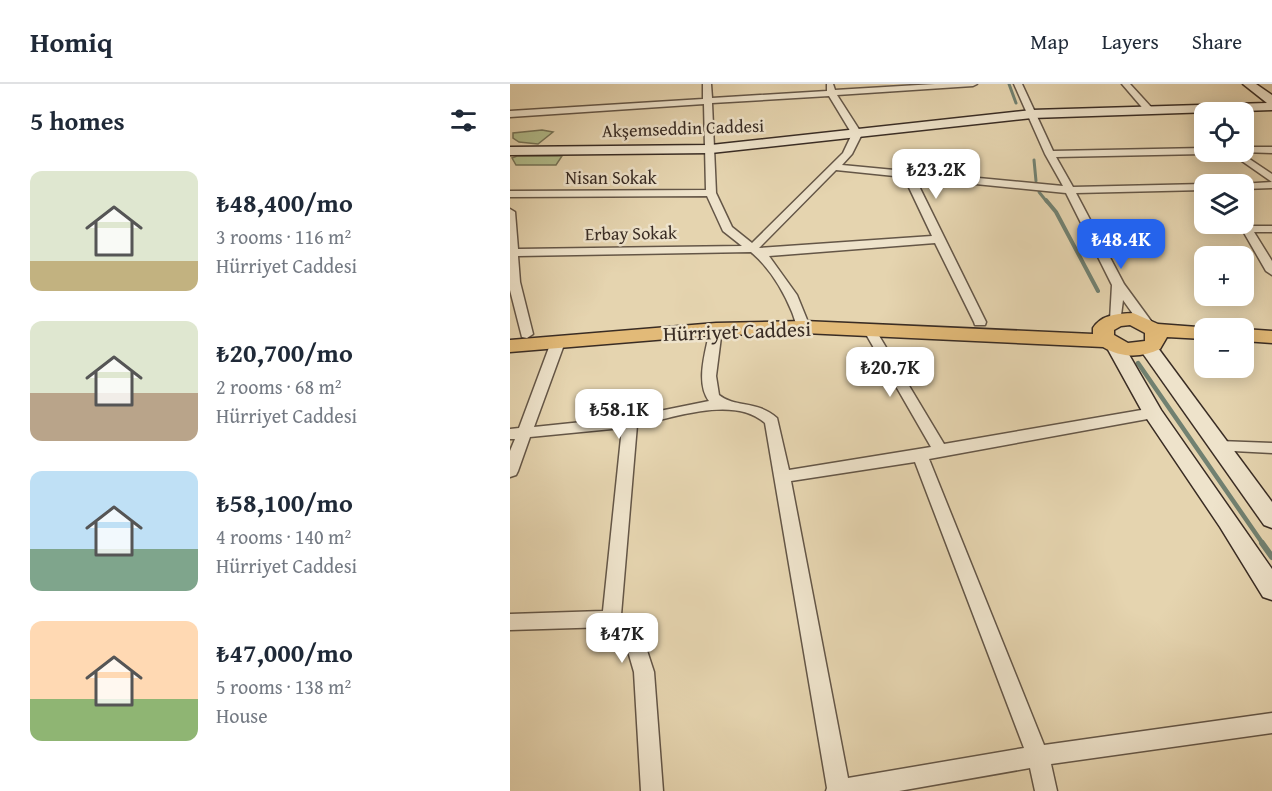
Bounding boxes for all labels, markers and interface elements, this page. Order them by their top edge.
text: Homiq [30,21,113,62]
text: Map [1030,26,1069,57]
text: Layers [1102,26,1159,57]
text: Share [1192,26,1242,57]
text: 5 homes [30,101,125,140]
map controls [1194,102,1254,378]
button: locate [1194,102,1254,162]
icon: filters [447,104,480,137]
street label: Akşemseddin Caddesi [601,112,765,144]
pin: ₺23.2K [887,149,985,200]
text: ₺23.2K [906,154,966,183]
street label: Nisan Sokak [565,164,658,191]
button: layers [1194,174,1254,234]
text: ₺48,400/mo [216,183,353,222]
icon: home [78,195,150,267]
street label: Erbay Sokak [585,219,678,247]
pin: ₺48.4K [1072,219,1170,270]
text: 3 rooms · 116 m² [216,222,351,251]
text: ₺48.4K [1091,224,1151,253]
button: + [1194,246,1254,306]
text: Hürriyet Caddesi [216,251,357,280]
street label: Hürriyet Caddesi [662,313,812,349]
button: − [1194,318,1254,378]
text: ₺20,700/mo [216,333,353,372]
icon: home [78,345,150,417]
pin: ₺20.7K [841,347,939,398]
text: ₺20.7K [860,352,920,381]
text: 2 rooms · 68 m² [216,372,342,401]
pin: ₺58.1K [570,389,668,440]
text: ₺58.1K [589,394,649,423]
text: Hürriyet Caddesi [216,401,357,430]
text: ₺58,100/mo [216,483,353,522]
icon: home [78,495,150,567]
text: 4 rooms · 140 m² [216,522,351,551]
text: Hürriyet Caddesi [216,551,357,580]
pin: ₺47K [586,613,658,664]
text: ₺47K [600,618,644,647]
text: ₺47,000/mo [216,633,353,672]
icon: home [78,645,150,717]
text: 5 rooms · 138 m² [216,672,351,701]
text: House [216,701,268,730]

